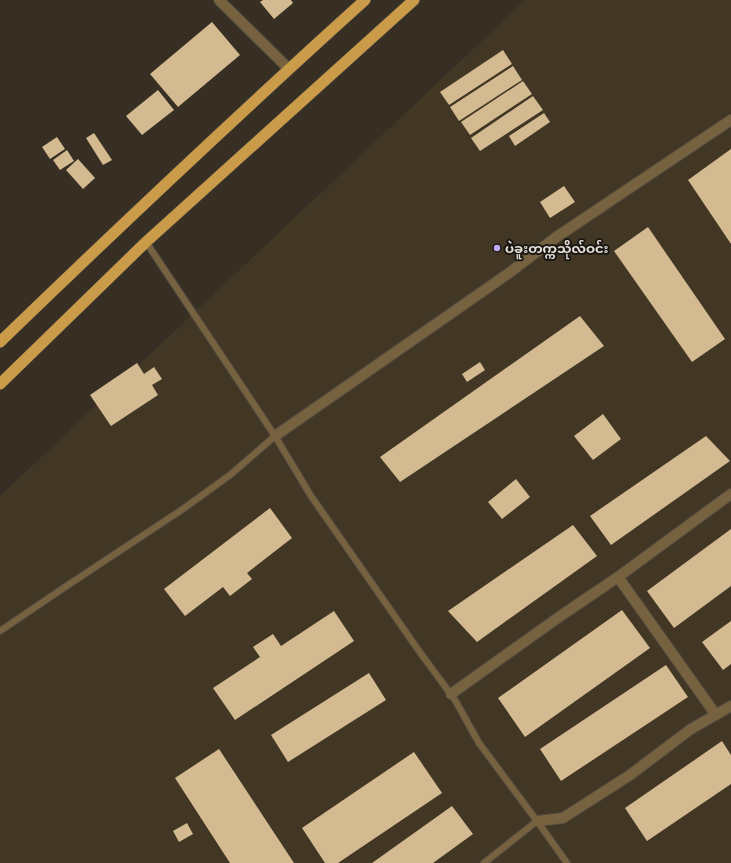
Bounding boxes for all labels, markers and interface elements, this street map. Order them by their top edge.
place label: ပဲခူးတက္ကသိုလ်ဝင်း [505,239,609,260]
marker: ပဲခူးတက္ကသိုလ်ဝင်း [492,243,502,253]

